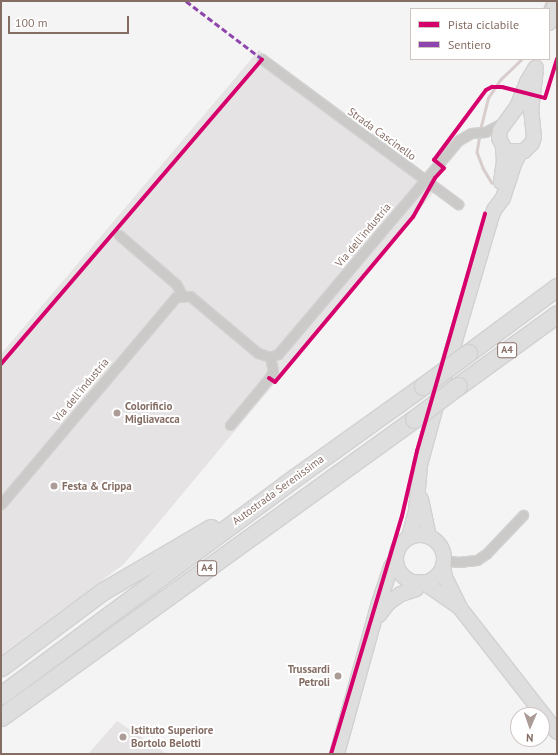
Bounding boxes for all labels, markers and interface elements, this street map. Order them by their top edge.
scale bar [10,8,131,34]
legend [410,8,550,60]
text: 100 m [15,15,48,30]
text: Pista ciclabile [448,17,519,32]
text: Sentiero [448,37,491,52]
street label: Strada Cascinello [345,105,419,163]
street label: Via dell'industria [332,200,394,270]
road number: A4 [497,342,517,358]
street label: Via dell'industria [50,355,112,425]
place label: Colorificio Migliavacca [125,400,180,426]
marker: Colorificio Migliavacca [112,408,122,418]
street label: Autostrada Serenissima [230,452,326,528]
place label: Festa & Crippa [62,479,132,493]
marker: Festa & Crippa [49,481,59,491]
road number: A4 [197,560,217,576]
place label: Trussardi Petroli [288,663,330,689]
marker: Trussardi Petroli [333,671,343,681]
north arrow [510,707,550,747]
place label: Istituto Superiore Bortolo Belotti [131,724,213,750]
text: N [526,731,533,745]
marker: Istituto Superiore Bortolo Belotti [118,732,128,742]

